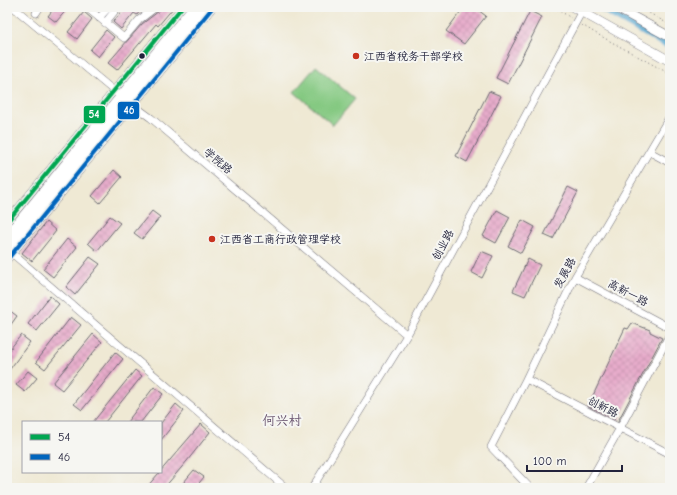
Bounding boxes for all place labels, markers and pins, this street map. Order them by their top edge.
place label: 江西省税务干部学校 [364,50,463,63]
unlabelled marker [137,51,147,61]
marker: 江西省税务干部学校 [351,51,361,61]
place label: 江西省工商行政管理学校 [220,233,341,246]
marker: 江西省工商行政管理学校 [207,234,217,244]

